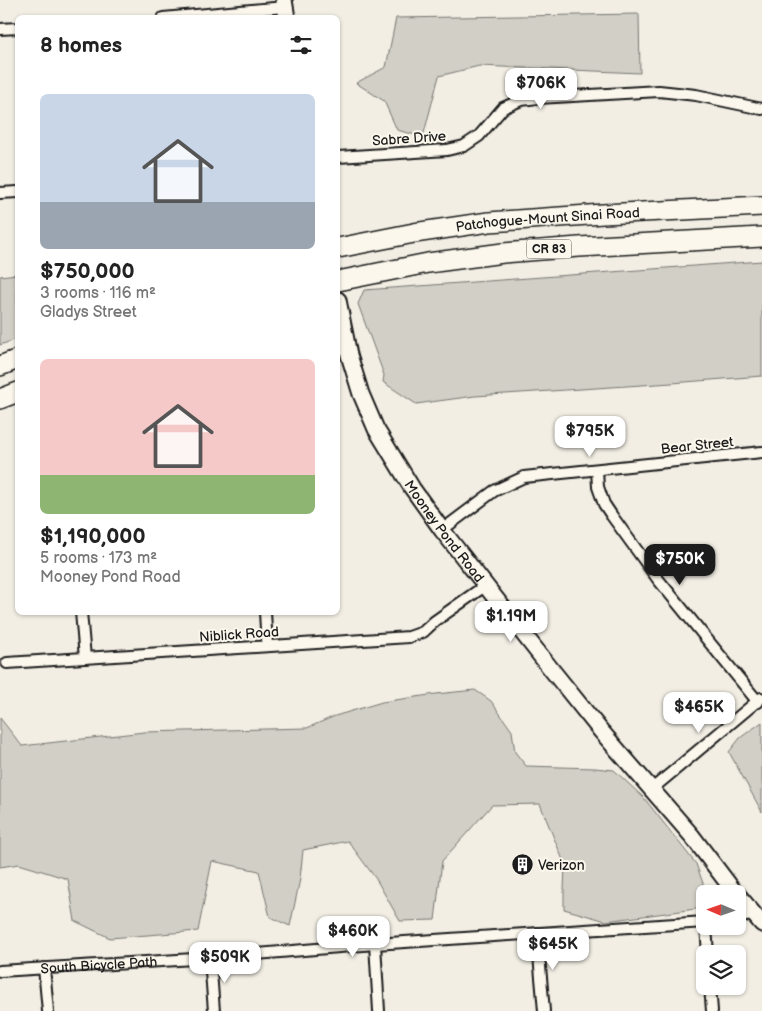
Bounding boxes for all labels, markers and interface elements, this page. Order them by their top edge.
icon: filters [287,31,315,59]
text: 8 homes [40,33,122,58]
pin: $706K [506,68,576,110]
text: $706K [516,74,566,93]
icon: home [133,126,223,216]
street label: Sabre Drive [372,127,447,150]
street label: Patchogue-Mount Sinai Road [455,204,640,236]
road number: CR 83 [526,240,572,258]
text: $750,000 [40,259,135,284]
text: 3 rooms · 116 m² [40,284,156,303]
text: Gladys Street [40,303,137,322]
icon: home [133,391,223,481]
pin: $795K [555,416,625,458]
text: $795K [566,422,614,441]
street label: Bear Street [660,433,735,458]
street label: Mooney Pond Road [400,477,488,586]
text: $1,190,000 [40,524,145,549]
pin: $750K [645,544,715,586]
text: 5 rooms · 173 m² [40,549,157,568]
text: $750K [655,550,705,569]
text: Mooney Pond Road [40,568,181,587]
pin: $1.19M [470,600,552,643]
text: $1.19M [486,607,536,626]
street label: Niblick Road [199,623,280,646]
pin: $465K [664,692,734,734]
text: $465K [674,698,724,717]
building icon: Verizon [510,853,534,877]
place label: Verizon [538,857,585,874]
north arrow [696,885,746,935]
map controls [696,885,746,995]
pin: $460K [318,916,388,958]
text: $460K [328,922,378,941]
pin: $645K [518,928,588,971]
text: $645K [528,935,578,954]
pin: $509K [190,942,260,984]
button: layers [696,945,746,995]
text: $509K [200,948,250,967]
street label: South Bicycle Path [40,953,158,977]

